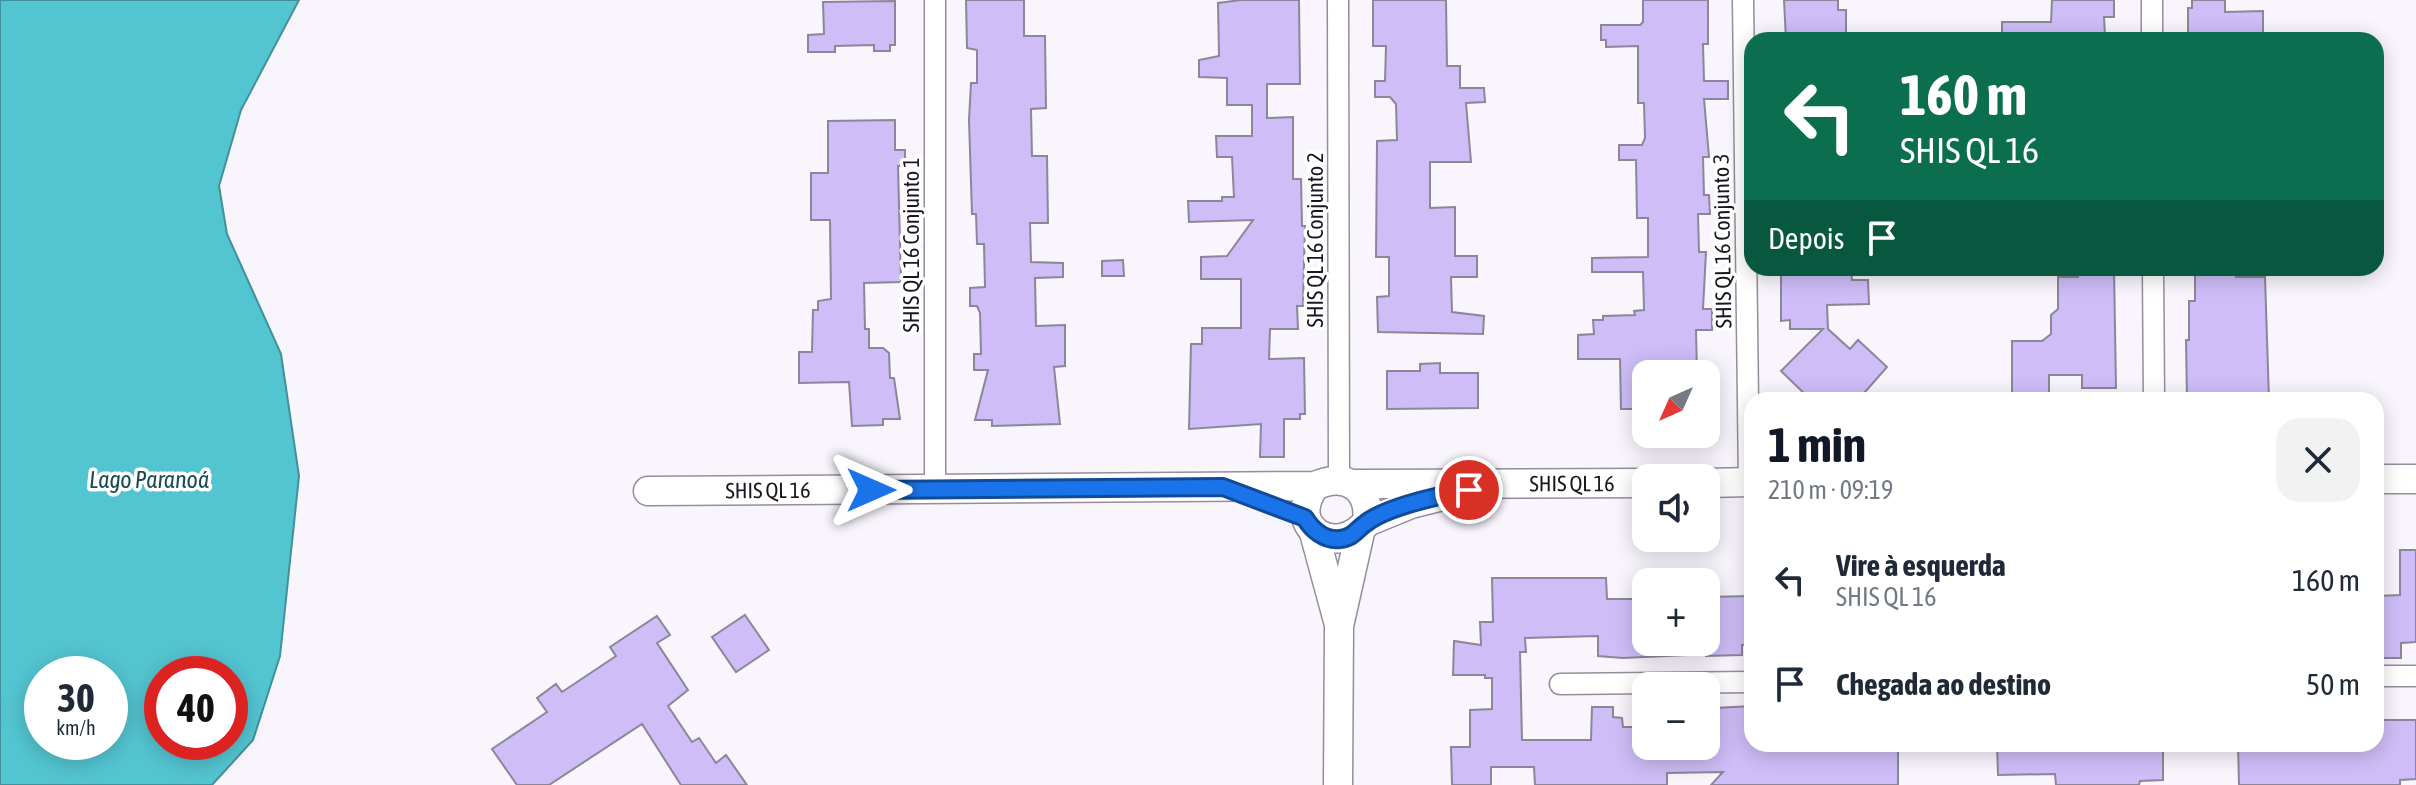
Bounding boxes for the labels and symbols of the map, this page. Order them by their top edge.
street label: SHIS QL 16 Conjunto 2 [1302,152,1328,328]
street label: SHIS QL 16 Conjunto 3 [1707,153,1737,329]
street label: SHIS QL 16 Conjunto 1 [898,157,924,333]
north arrow [1632,360,1720,448]
position arrow [829,448,913,532]
pin [1435,456,1503,524]
water label: Lago Paranoá [89,466,209,493]
street label: SHIS QL 16 [1529,470,1615,496]
street label: SHIS QL 16 [725,477,811,503]
speed limit sign: 40 [144,656,248,760]

